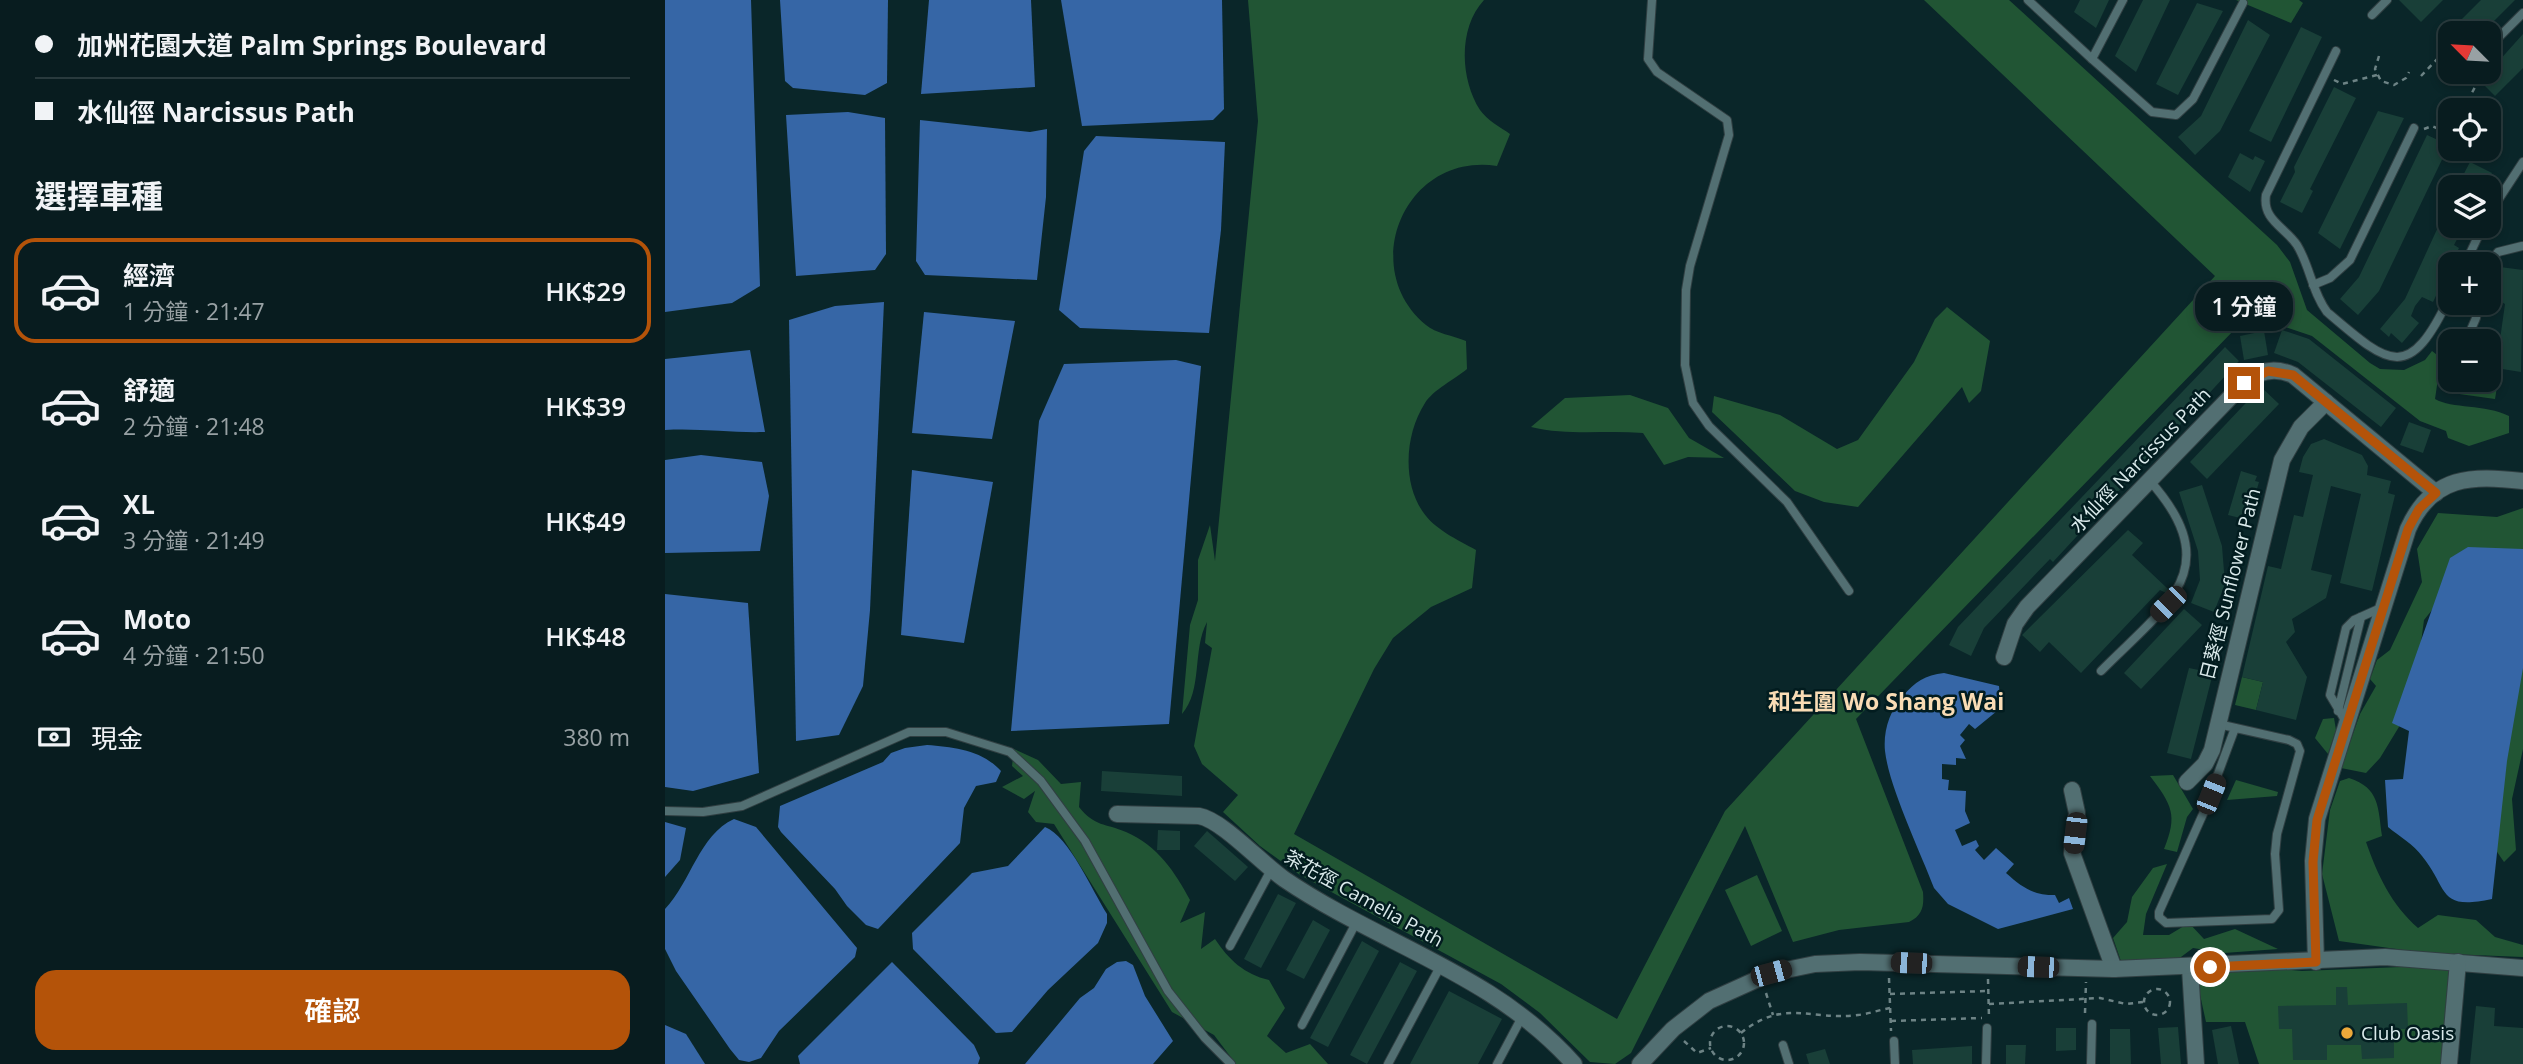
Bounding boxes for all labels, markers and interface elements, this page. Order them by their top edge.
north arrow [2438,21,2501,84]
map controls [2438,21,2501,392]
text: 加州花園大道 Palm Springs Boulevard [77,27,547,63]
text: 水仙徑 Narcissus Path [77,94,355,130]
button: locate [2438,98,2501,161]
text: 選擇車種 [35,174,163,217]
button: layers [2438,175,2501,238]
button: + [2438,252,2501,315]
text: 經濟 [123,257,175,293]
icon: car [39,259,102,322]
text: HK$29 [545,273,626,309]
callout: 1 分鐘 [2195,282,2293,330]
text: 1 分鐘 [2211,290,2277,322]
text: 1 分鐘 · 21:47 [123,295,265,327]
button: − [2438,329,2501,392]
route end [2228,367,2260,399]
text: 舒適 [123,372,175,408]
icon: car [39,374,102,437]
street label: 水仙徑 Narcissus Path [2064,382,2216,538]
text: HK$39 [545,388,626,424]
text: 2 分鐘 · 21:48 [123,410,265,442]
street label: 日葵徑 Sunflower Path [2194,485,2266,683]
text: XL [123,486,155,522]
icon: car [39,489,102,552]
text: HK$49 [545,503,626,539]
text: 3 分鐘 · 21:49 [123,524,265,556]
car [2146,582,2191,626]
text: Moto [123,601,191,637]
icon: car [39,604,102,667]
text: HK$48 [545,618,626,654]
text: 4 分鐘 · 21:50 [123,639,265,671]
district label: 和生圍 Wo Shang Wai [1768,685,2004,717]
icon: cash [35,718,73,756]
text: 現金 [91,720,143,756]
text: 380 m [563,721,630,753]
car [2194,771,2229,817]
car [2063,811,2088,855]
street label: 茶花徑 Camelia Path [1280,843,1448,953]
route start [2194,951,2226,983]
car [1890,952,1933,974]
car [2017,956,2060,978]
car [1748,957,1795,989]
button: 確認 [35,970,630,1050]
place label: Club Oasis [2361,1020,2454,1046]
marker: Club Oasis [2339,1025,2355,1041]

